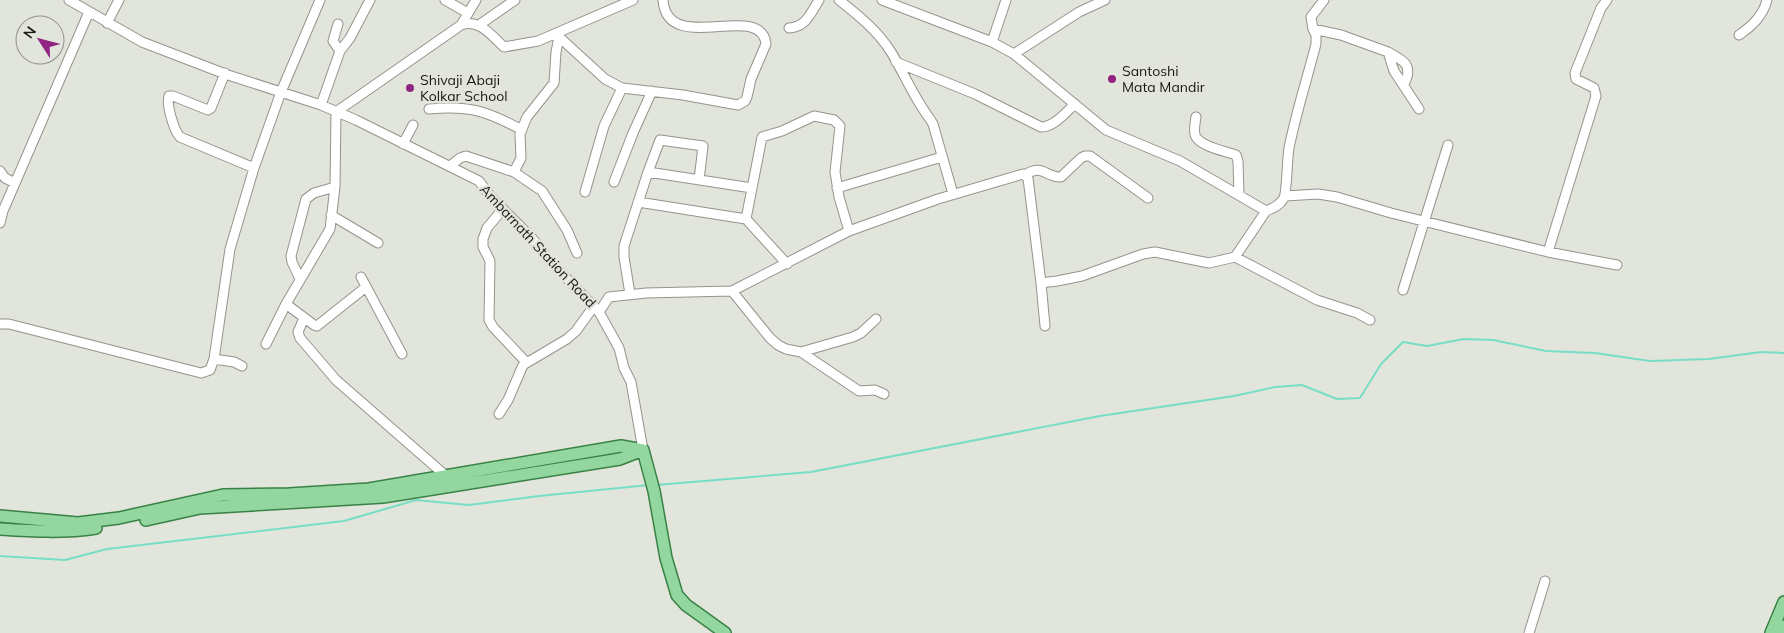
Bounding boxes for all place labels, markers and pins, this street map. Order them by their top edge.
place label: Santoshi Mata Mandir [1122,62,1206,96]
place label: Shivaji Abaji Kolkar School [420,71,508,105]
marker: Santoshi Mata Mandir [1106,73,1118,85]
marker: Shivaji Abaji Kolkar School [404,82,416,94]

